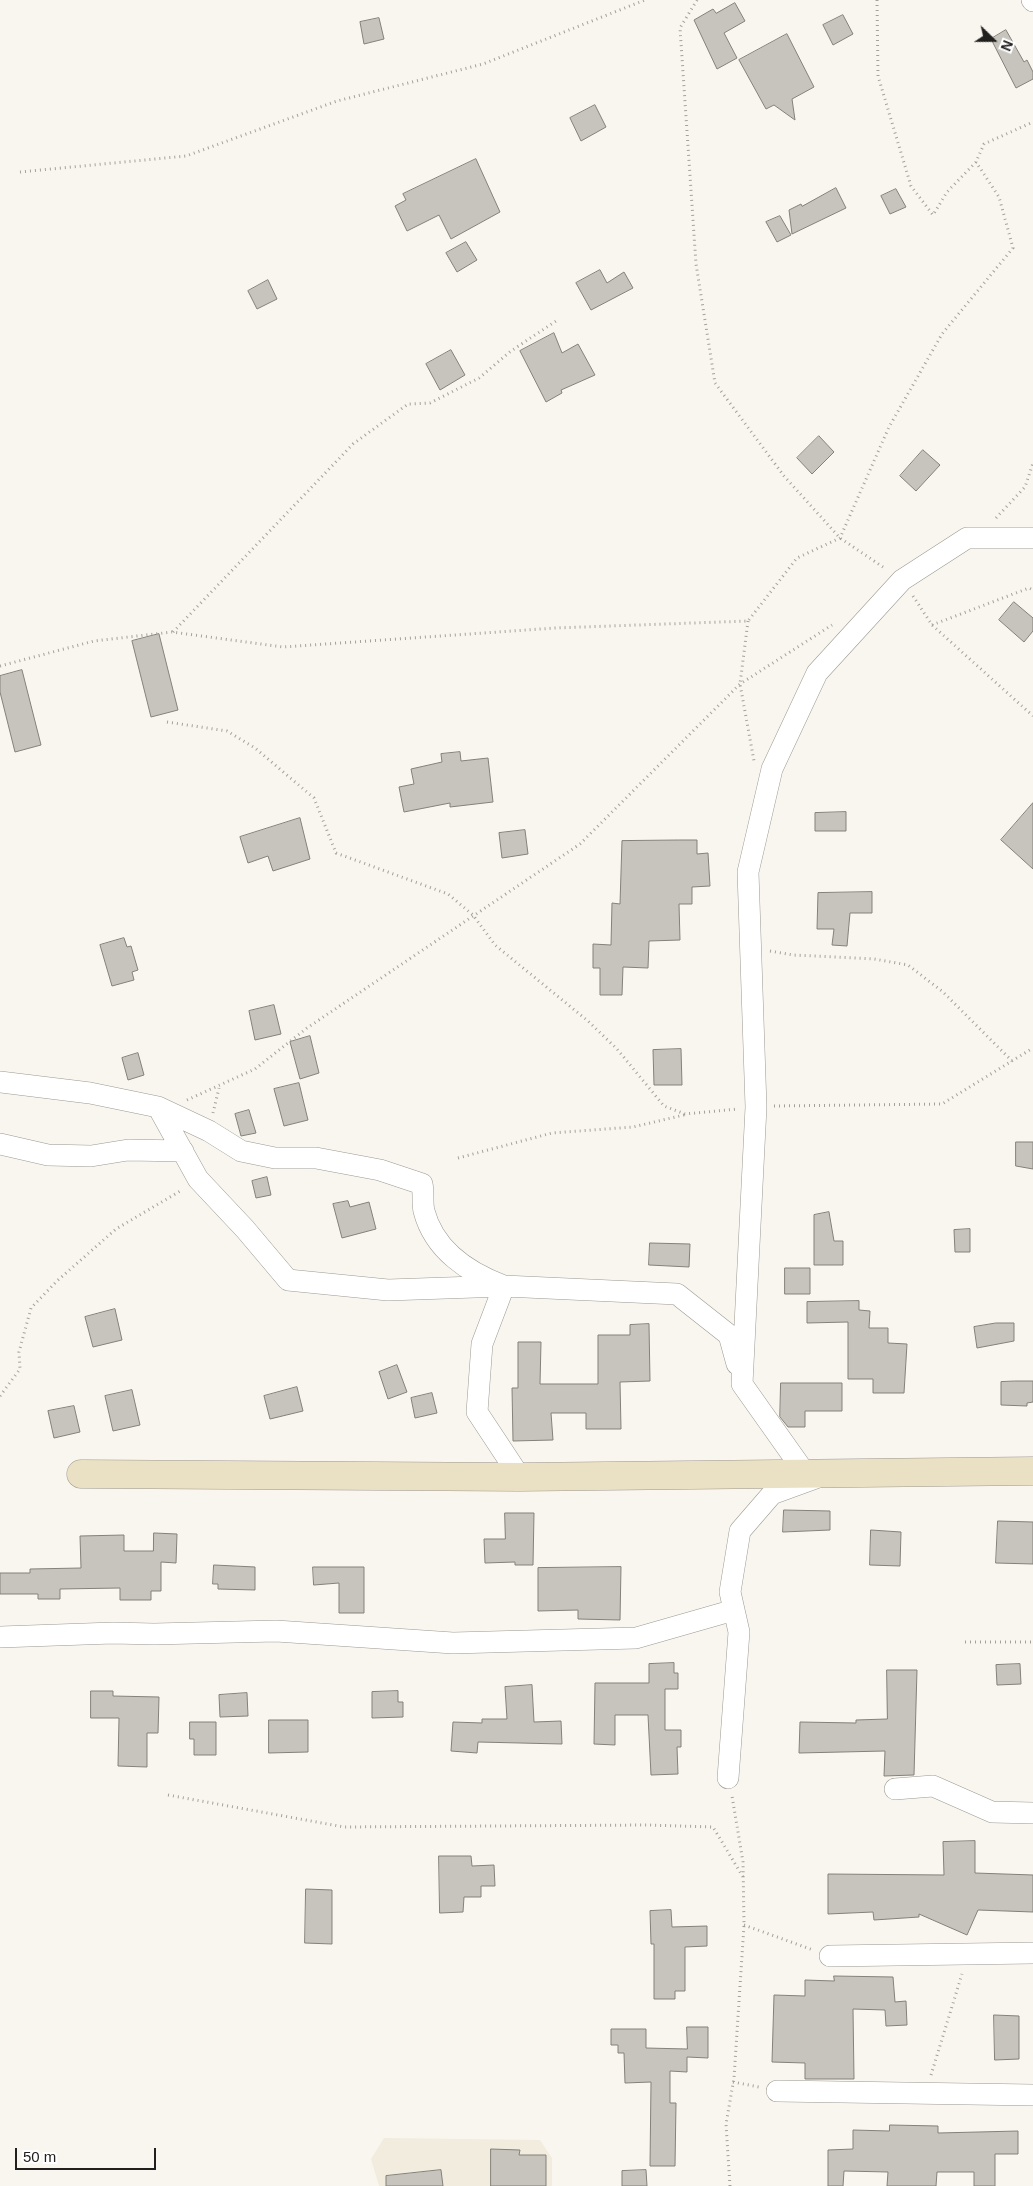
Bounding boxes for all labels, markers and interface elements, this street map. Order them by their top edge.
north arrow [968,15,1018,65]
text: N [998,38,1016,53]
scale bar [18,2138,159,2170]
text: 50 m [23,2148,56,2165]

